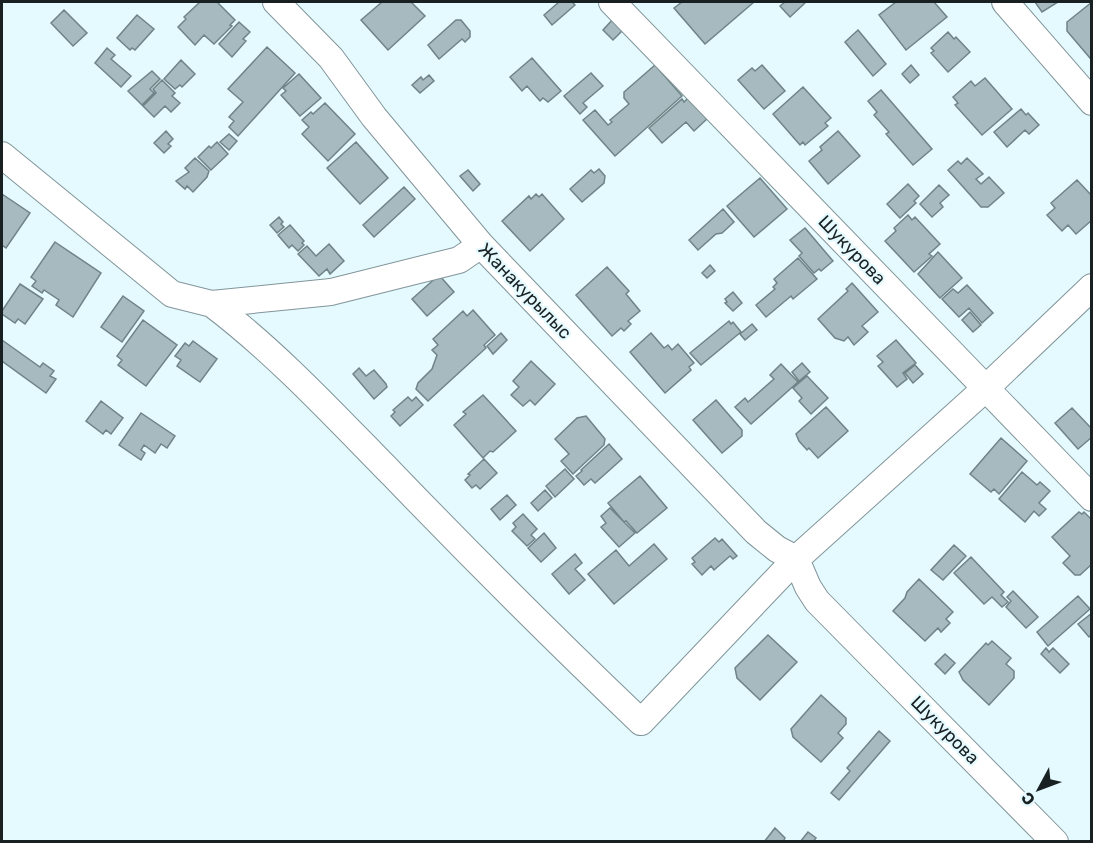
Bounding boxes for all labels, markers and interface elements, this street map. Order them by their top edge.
street label: Шукурова [814,211,890,289]
street label: Жанакурылыс [474,238,576,344]
street label: Шукурова [906,691,984,769]
north arrow [1009,759,1069,819]
text: С [1017,788,1039,809]

